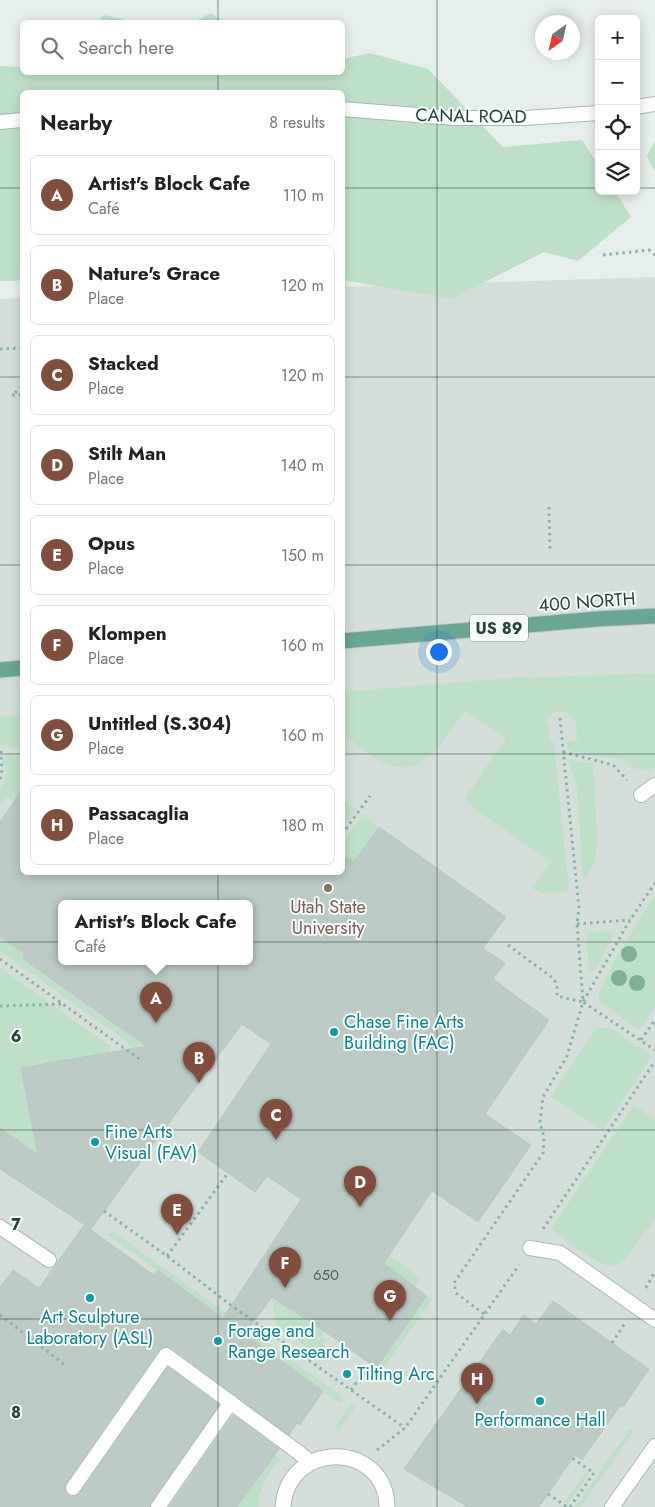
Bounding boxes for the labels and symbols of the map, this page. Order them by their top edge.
north arrow [535,15,580,60]
street label: CANAL ROAD [415,102,527,130]
street label: 400 NORTH [538,586,636,618]
road number: US 89 [470,614,528,641]
your location [426,639,452,665]
marker: Utah State University [322,882,334,894]
place label: Utah State University [290,894,366,941]
pin: A [140,982,172,1023]
place label: Chase Fine Arts Building (FAC) [344,1009,464,1056]
text: 6 [11,1025,21,1048]
marker: Chase Fine Arts Building (FAC) [328,1026,340,1038]
pin: B [183,1042,215,1083]
pin: C [260,1099,292,1140]
place label: Fine Arts Visual (FAV) [105,1119,197,1166]
marker: Fine Arts Visual (FAV) [89,1136,101,1148]
pin: D [344,1166,376,1207]
pin: E [161,1194,193,1235]
text: 7 [11,1213,21,1236]
pin: F [269,1247,301,1288]
house number: 650 [313,1264,339,1286]
pin: G [374,1280,406,1321]
marker: Art Sculpture Laboratory (ASL) [84,1292,96,1304]
place label: Art Sculpture Laboratory (ASL) [27,1304,153,1351]
place label: Forage and Range Research [228,1318,350,1365]
marker: Forage and Range Research [212,1335,224,1347]
place label: Tilting Arc [357,1361,435,1387]
pin: H [461,1363,493,1404]
marker: Tilting Arc [341,1368,353,1380]
marker: Performance Hall [534,1395,546,1407]
text: 8 [11,1401,21,1424]
place label: Performance Hall [474,1407,606,1433]

